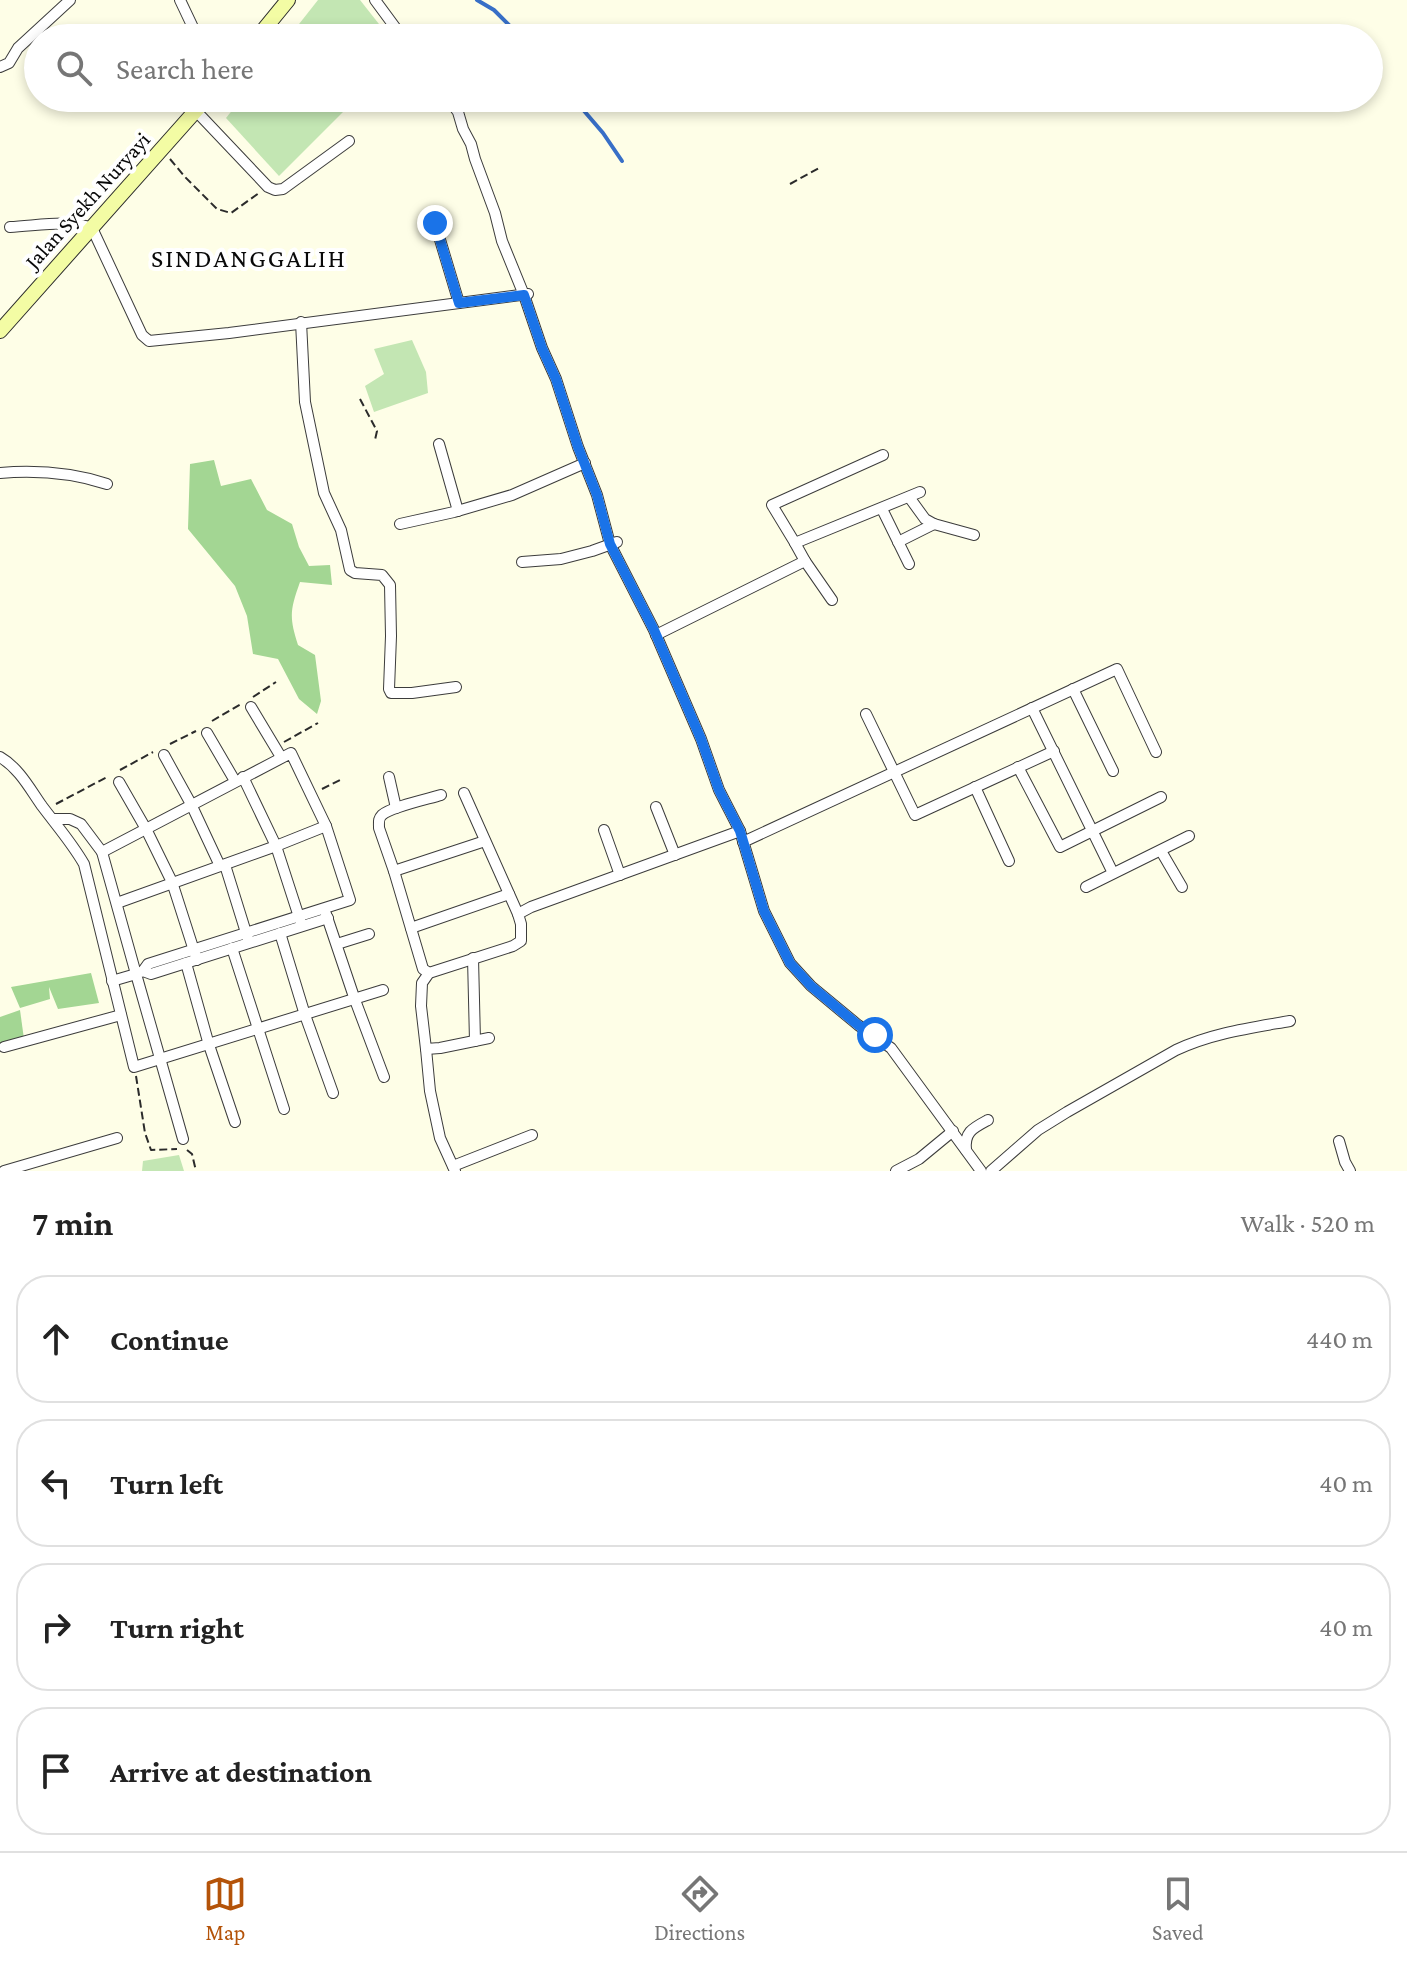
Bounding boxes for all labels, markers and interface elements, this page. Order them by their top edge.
search box [24,24,1383,112]
icon: search [52,46,96,90]
text: Search here [116,52,254,85]
street label: Jalan Syekh Nuryayi [18,127,155,275]
route end [417,205,453,241]
district label: SINDANGGALIH [151,244,347,273]
route start [857,1017,893,1053]
text: 7 min [32,1205,113,1242]
text: Walk · 520 m [1241,1209,1375,1238]
icon: ahead [34,1317,78,1361]
text: Continue [110,1323,229,1356]
text: 440 m [1306,1325,1373,1354]
icon: left [34,1461,78,1505]
text: Turn left [110,1467,223,1500]
text: 40 m [1319,1469,1373,1498]
icon: right [34,1605,78,1649]
text: Turn right [110,1611,244,1644]
text: 40 m [1319,1613,1373,1642]
icon: arrive [34,1749,78,1793]
text: Arrive at destination [110,1755,372,1788]
tab: Map [203,1872,247,1945]
tab: Directions [654,1872,745,1945]
tab: Saved [1152,1872,1204,1945]

